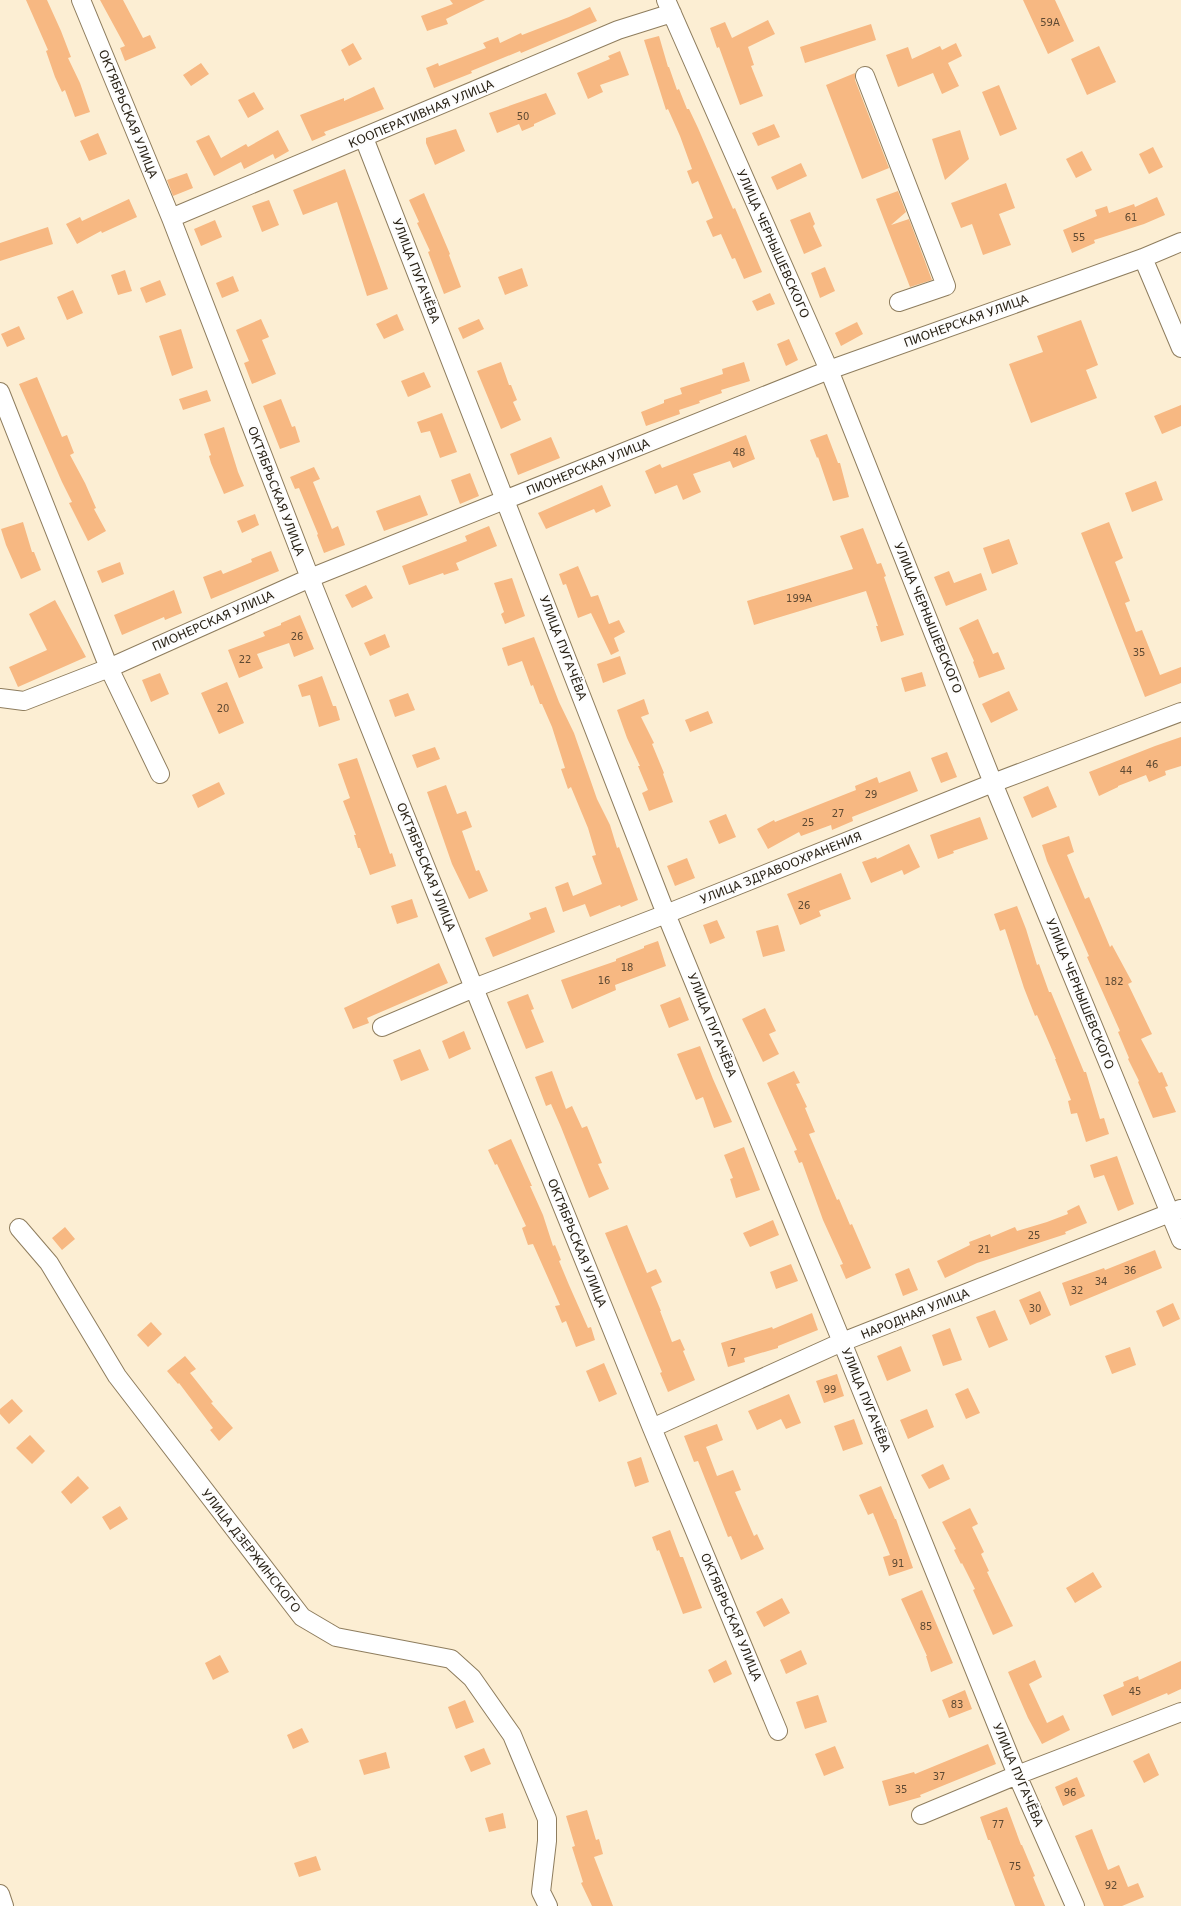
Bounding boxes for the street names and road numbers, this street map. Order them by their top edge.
street label: ОКТЯБРЬСКАЯ УЛИЦА [96,48,161,181]
street label: КООПЕРАТИВНАЯ УЛИЦА [346,77,496,151]
street label: УЛИЦА ЧЕРНЫШЕВСКОГО [734,168,812,320]
street label: УЛИЦА ПУГАЧЁВА [390,216,444,326]
street label: ПИОНЕРСКАЯ УЛИЦА [902,292,1031,350]
street label: ОКТЯБРЬСКАЯ УЛИЦА [245,424,307,558]
street label: ПИОНЕРСКАЯ УЛИЦА [524,436,652,498]
street label: УЛИЦА ЧЕРНЫШЕВСКОГО [891,541,965,695]
street label: ПИОНЕРСКАЯ УЛИЦА [150,588,277,654]
street label: УЛИЦА ПУГАЧЁВА [537,593,591,703]
street label: ОКТЯБРЬСКАЯ УЛИЦА [394,801,459,934]
street label: УЛИЦА ЗДРАВООХРАНЕНИЯ [698,829,864,907]
street label: УЛИЦА ЧЕРНЫШЕВСКОГО [1043,917,1117,1071]
street label: УЛИЦА ПУГАЧЁВА [685,971,740,1080]
street label: ОКТЯБРЬСКАЯ УЛИЦА [545,1177,610,1310]
street label: НАРОДНАЯ УЛИЦА [859,1286,972,1342]
street label: УЛИЦА ПУГАЧЁВА [839,1346,894,1455]
street label: УЛИЦА ДЗЕРЖИНСКОГО [199,1487,303,1615]
street label: ОКТЯБРЬСКАЯ УЛИЦА [698,1551,765,1684]
street label: УЛИЦА ПУГАЧЁВА [990,1721,1047,1829]

